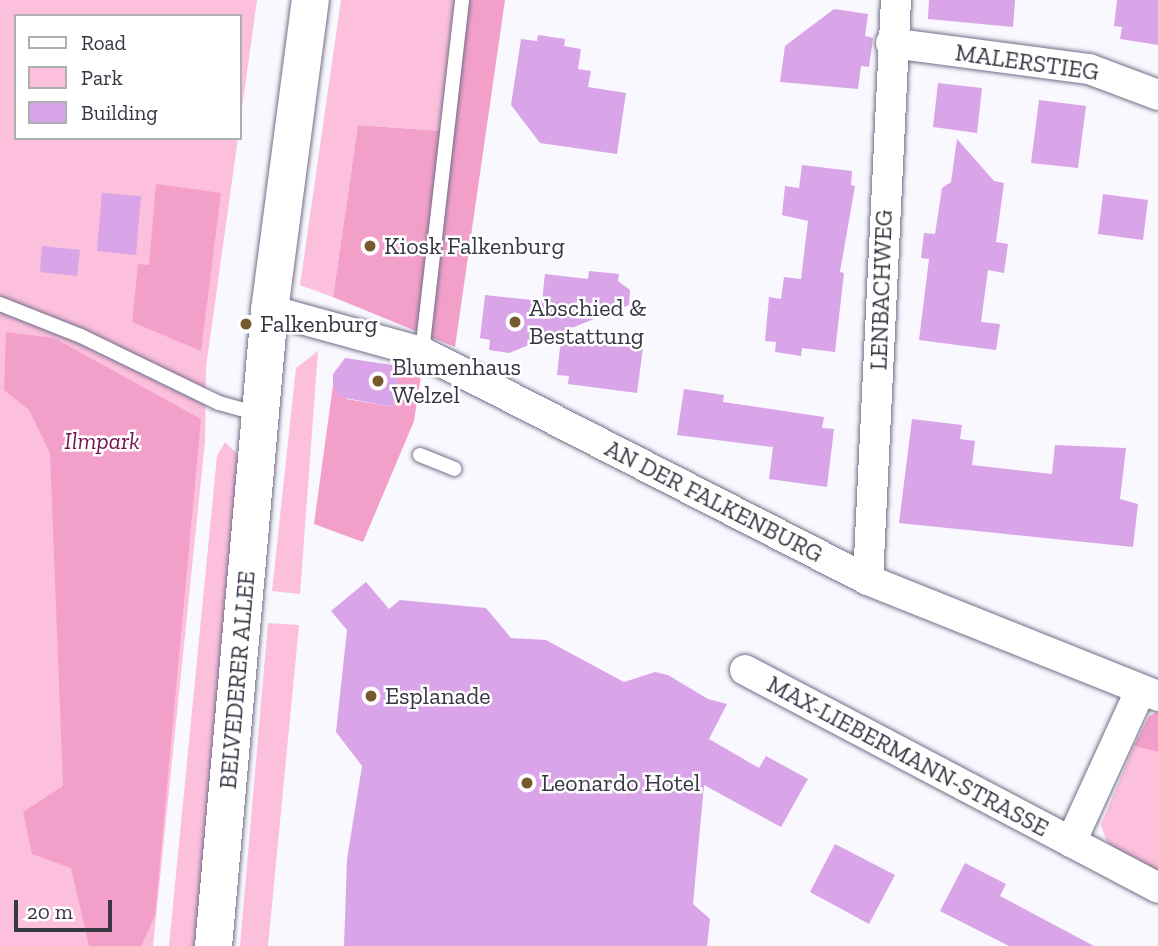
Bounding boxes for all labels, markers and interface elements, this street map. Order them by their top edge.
legend [14,14,242,140]
text: Road [81,30,126,55]
street label: MALERSTIEG [953,38,1101,86]
text: Park [81,65,123,90]
text: Building [81,100,158,125]
street label: LENBACHWEG [864,209,898,371]
place label: Kiosk Falkenburg [384,232,565,260]
marker: Kiosk Falkenburg [362,238,378,254]
place label: Abschied & Bestattung [529,294,647,350]
place label: Falkenburg [260,310,378,338]
marker: Abschied & Bestattung [507,314,523,330]
marker: Falkenburg [238,316,254,332]
place label: Blumenhaus Welzel [392,353,521,409]
marker: Blumenhaus Welzel [370,373,386,389]
park label: Ilmpark [64,427,140,455]
street label: AN DER FALKENBURG [600,434,828,568]
street label: BELVEDERER ALLEE [213,569,261,791]
street label: MAX-LIEBERMANN-STRASSE [762,669,1054,843]
place label: Esplanade [385,682,491,710]
marker: Esplanade [363,688,379,704]
place label: Leonardo Hotel [541,769,700,797]
marker: Leonardo Hotel [519,775,535,791]
scale bar [18,886,116,930]
text: 20 m [27,899,73,924]

